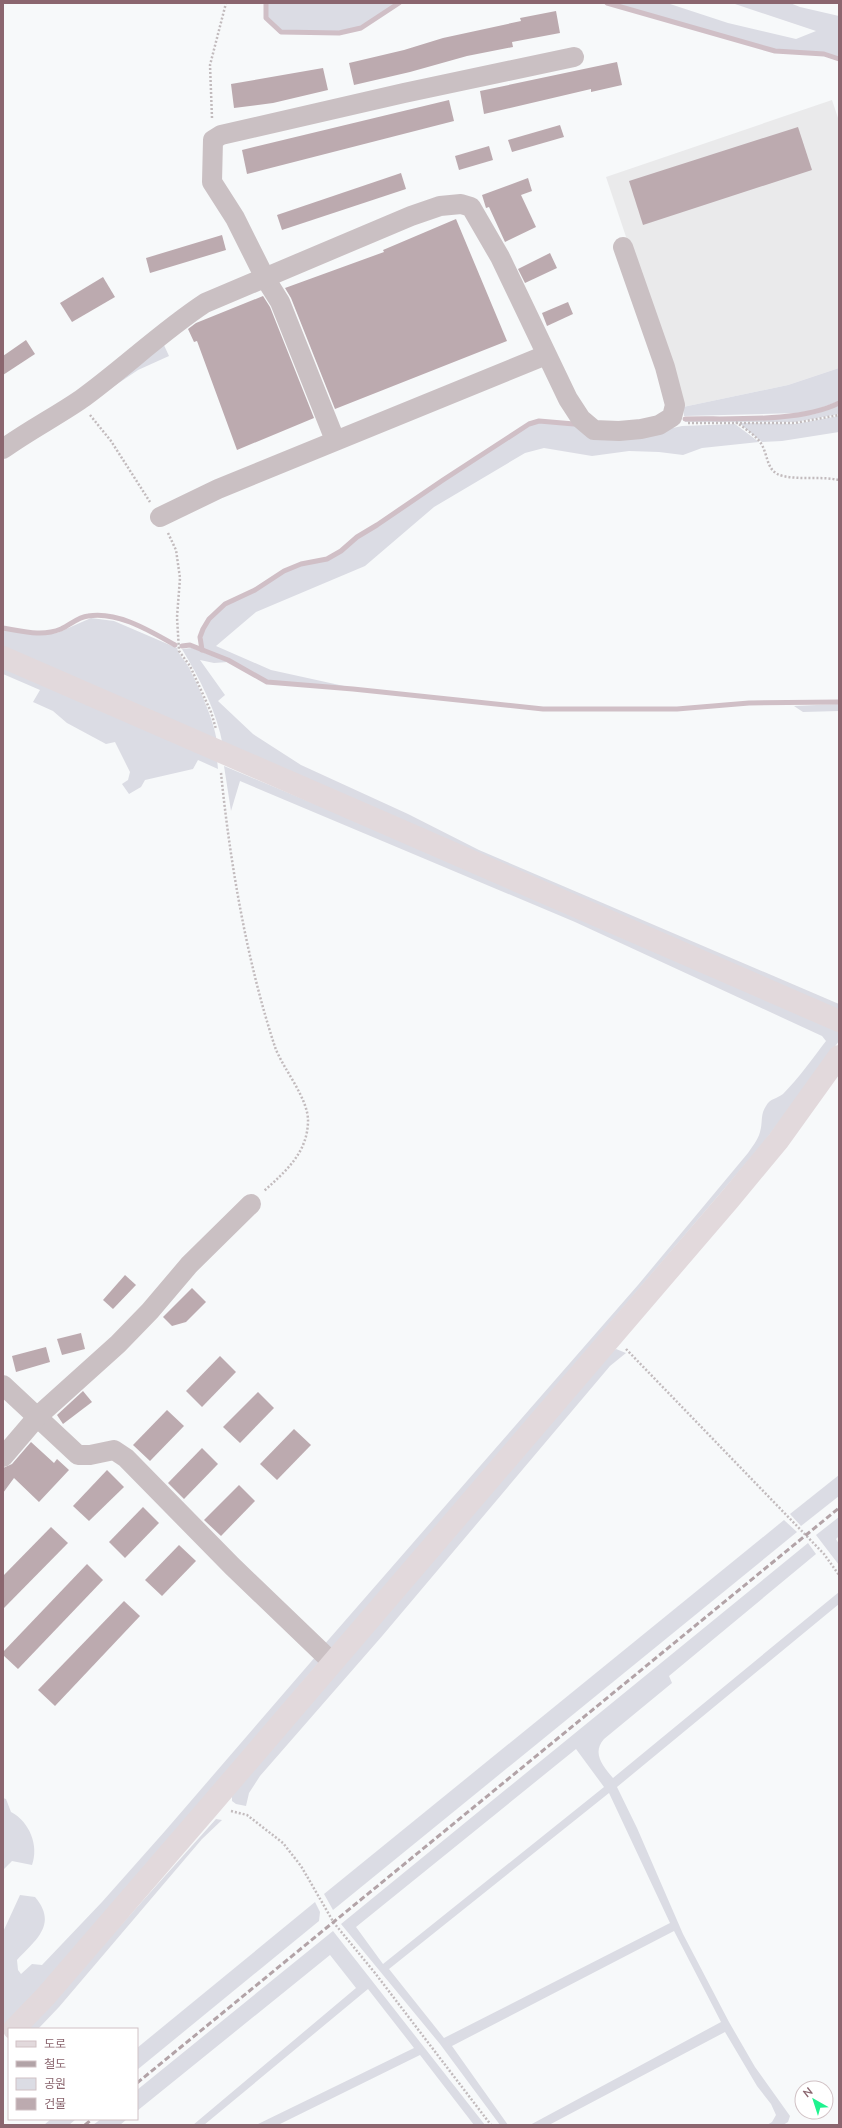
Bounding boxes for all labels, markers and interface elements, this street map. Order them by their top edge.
legend [8,2028,138,2120]
text: 도로 [44,2036,66,2051]
text: 철도 [44,2056,66,2071]
text: 공원 [44,2076,66,2091]
north arrow [794,2080,834,2120]
text: N [800,2084,815,2100]
text: 건물 [44,2096,66,2111]

